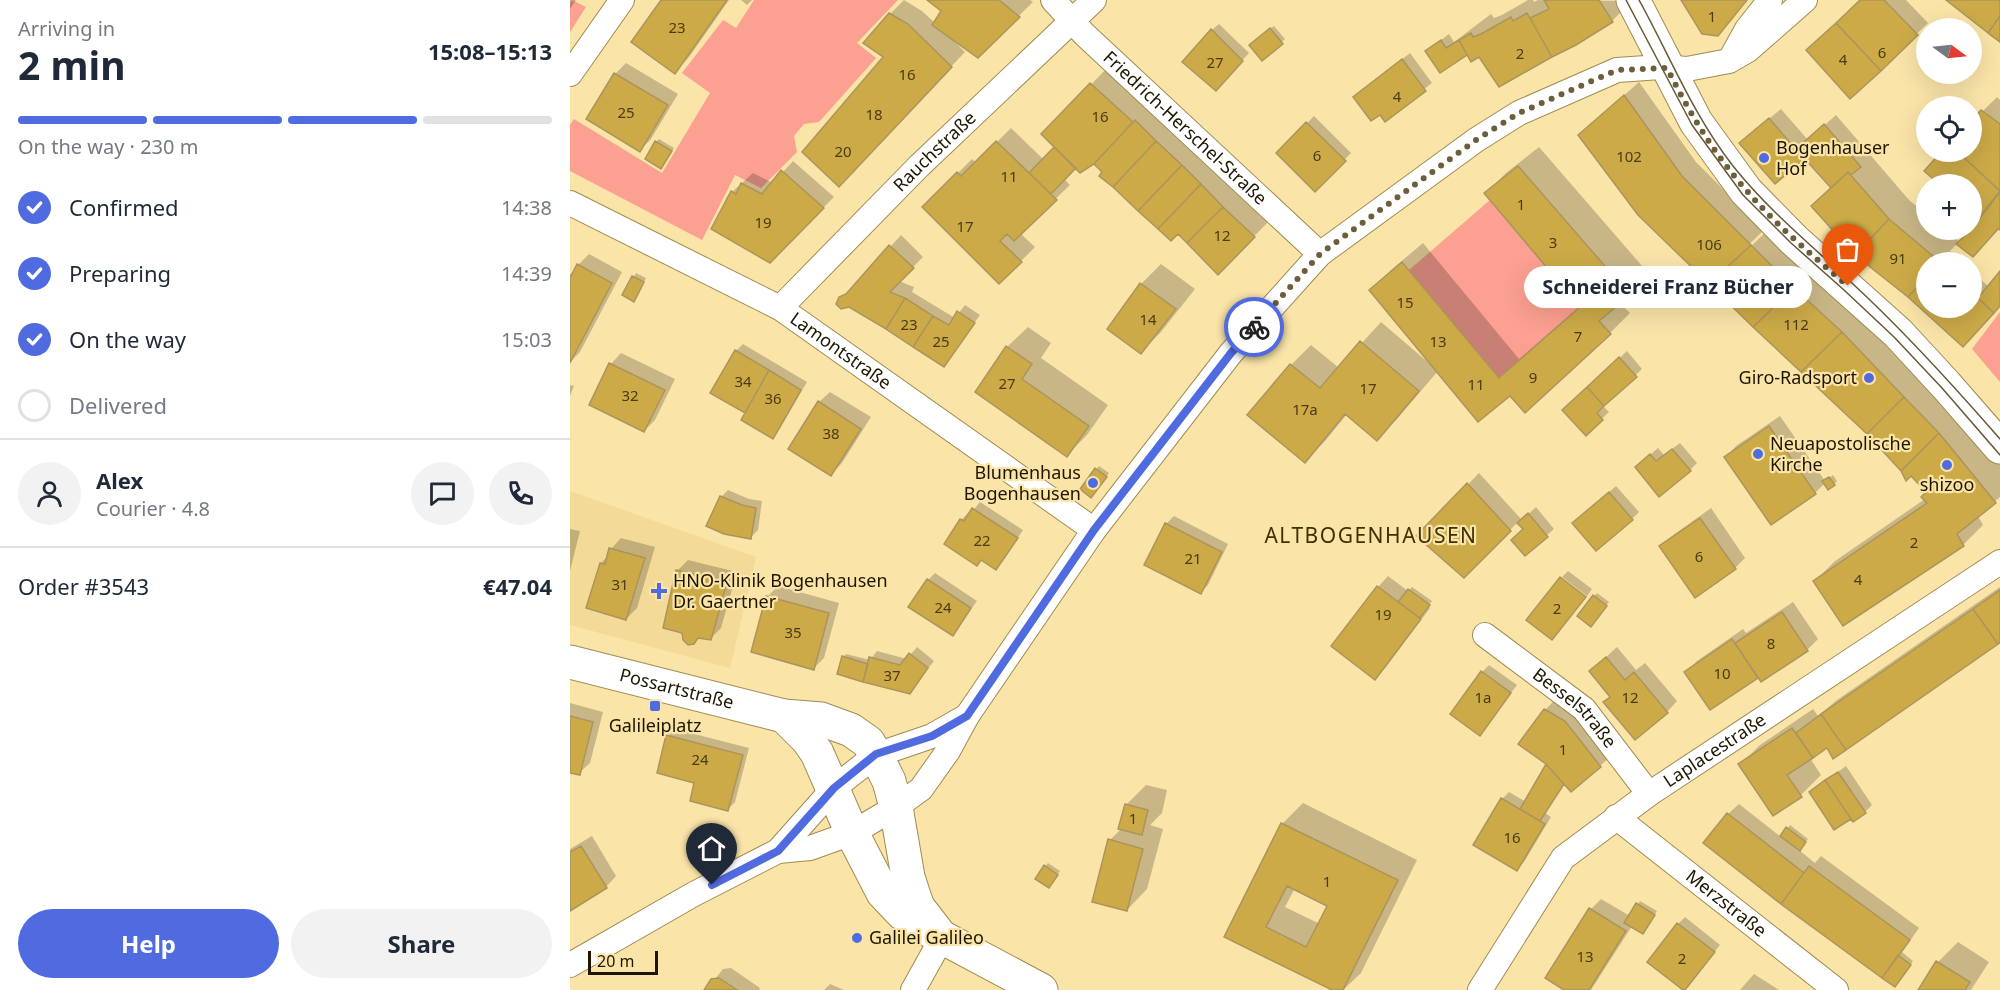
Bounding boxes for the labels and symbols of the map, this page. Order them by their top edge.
house number: 1 [1708,6,1716,26]
house number: 23 [668,17,686,37]
north arrow [1916,18,1982,84]
house number: 6 [1878,42,1886,62]
house number: 2 [1516,43,1524,63]
street label: Friedrich-Herschel-Straße [1099,45,1273,210]
house number: 4 [1839,49,1848,69]
house number: 27 [1206,52,1224,72]
house number: 16 [898,64,916,84]
house number: 4 [1393,86,1402,106]
house number: 25 [617,102,635,122]
house number: 18 [865,104,883,124]
street label: Rauchstraße [888,105,980,196]
house number: 16 [1091,106,1109,126]
place label: Bogenhauser Hof [1776,135,1890,180]
house number: 20 [834,141,852,161]
house number: 6 [1313,145,1321,165]
house number: 102 [1616,146,1642,166]
marker: Bogenhauser Hof [1757,151,1771,165]
house number: 11 [1000,166,1018,186]
house number: 1 [1517,194,1525,214]
house number: 19 [754,212,772,232]
house number: 17 [956,216,974,236]
pin [1822,224,1873,286]
house number: 12 [1213,225,1231,245]
house number: 3 [1549,232,1557,252]
house number: 106 [1696,234,1722,254]
house number: 91 [1889,248,1907,268]
callout: Schneiderei Franz Bücher [1524,265,1812,307]
house number: 15 [1396,292,1414,312]
courier [1224,297,1284,357]
street label: Lamontstraße [786,306,897,394]
house number: 14 [1139,309,1157,329]
house number: 23 [900,314,918,334]
house number: 112 [1783,314,1809,334]
house number: 7 [1574,326,1582,346]
house number: 25 [932,331,950,351]
house number: 13 [1429,331,1447,351]
place label: Giro-Radsport [1739,365,1857,389]
house number: 9 [1529,367,1537,387]
house number: 34 [734,371,752,391]
marker: Giro-Radsport [1862,371,1876,385]
house number: 27 [998,373,1016,393]
house number: 11 [1467,374,1485,394]
house number: 17 [1359,378,1377,398]
house number: 32 [621,385,639,405]
house number: 36 [764,388,782,408]
house number: 17a [1292,399,1318,419]
house number: 38 [822,423,840,443]
place label: Neuapostolische Kirche [1770,431,1911,476]
marker: Neuapostolische Kirche [1751,447,1765,461]
marker: shizoo [1940,458,1954,472]
place label: Blumenhaus Bogenhausen [964,460,1081,505]
place label: shizoo [1920,472,1974,496]
marker: Blumenhaus Bogenhausen [1086,476,1100,490]
district label: ALTBOGENHAUSEN [1264,521,1478,549]
house number: 22 [973,530,991,550]
house number: 2 [1910,532,1918,552]
house number: 6 [1695,546,1703,566]
house number: 21 [1184,548,1202,568]
place label: HNO-Klinik Bogenhausen Dr. Gaertner [673,568,888,613]
house number: 4 [1854,569,1863,589]
house number: 31 [611,574,629,594]
marker: HNO-Klinik Bogenhausen Dr. Gaertner [650,582,668,600]
house number: 24 [934,597,952,617]
house number: 2 [1553,598,1561,618]
house number: 19 [1374,604,1392,624]
house number: 35 [784,622,802,642]
house number: 8 [1767,633,1775,653]
street label: Possartstraße [617,662,737,714]
street label: Besselstraße [1528,662,1622,752]
house number: 10 [1713,663,1731,683]
house number: 37 [883,665,901,685]
house number: 1a [1475,687,1492,707]
house number: 12 [1621,687,1639,707]
marker: Galileiplatz [648,699,662,713]
street label: Laplacestraße [1658,707,1770,792]
place label: Galileiplatz [609,713,701,737]
house number: 1 [1559,739,1567,759]
house number: 24 [691,749,709,769]
house number: 1 [1129,808,1137,828]
pin [686,823,737,885]
house number: 16 [1503,827,1521,847]
street label: Merzstraße [1681,864,1772,942]
house number: 1 [1323,871,1331,891]
place label: Galilei Galileo [869,925,984,949]
marker: Galilei Galileo [850,931,864,945]
house number: 13 [1576,946,1594,966]
scale bar [588,948,658,976]
house number: 2 [1678,948,1686,968]

